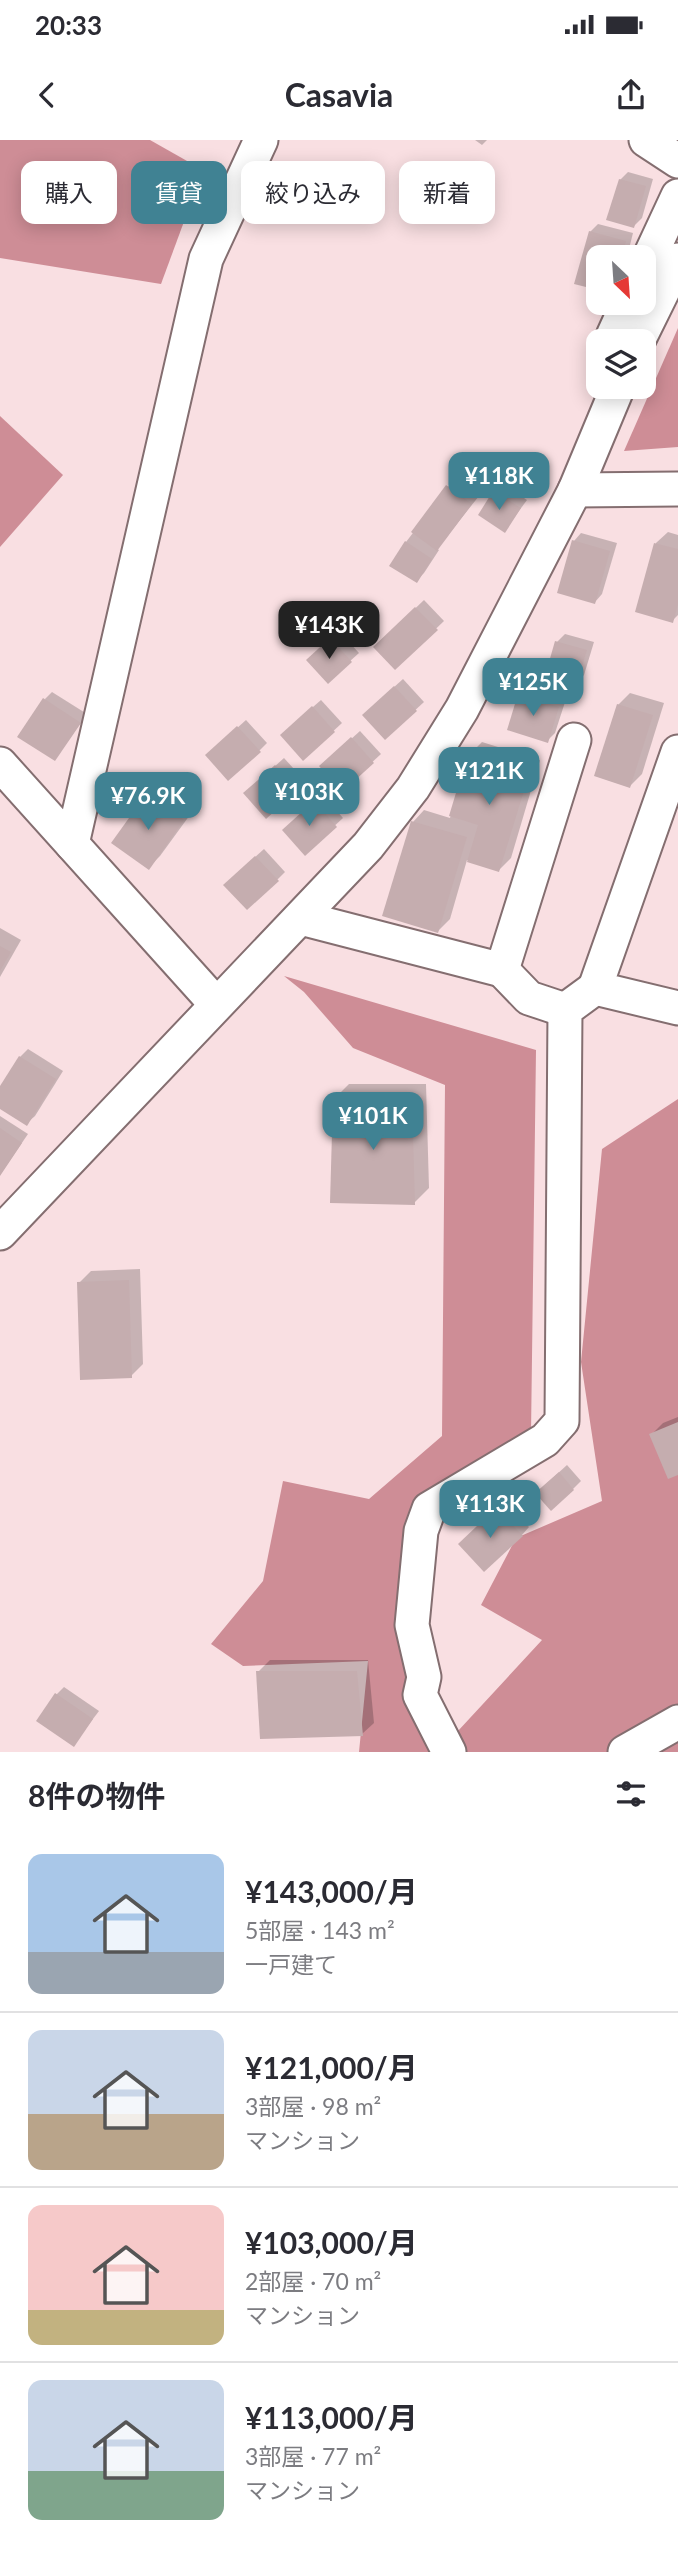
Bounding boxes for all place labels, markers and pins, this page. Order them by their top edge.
pin: ¥118K [450,452,548,512]
pin: ¥143K [280,602,378,661]
pin: ¥125K [484,658,582,718]
pin: ¥121K [440,748,538,807]
pin: ¥103K [260,768,358,828]
pin: ¥76.9K [91,772,205,832]
pin: ¥101K [324,1093,422,1152]
pin: ¥113K [441,1480,539,1540]

